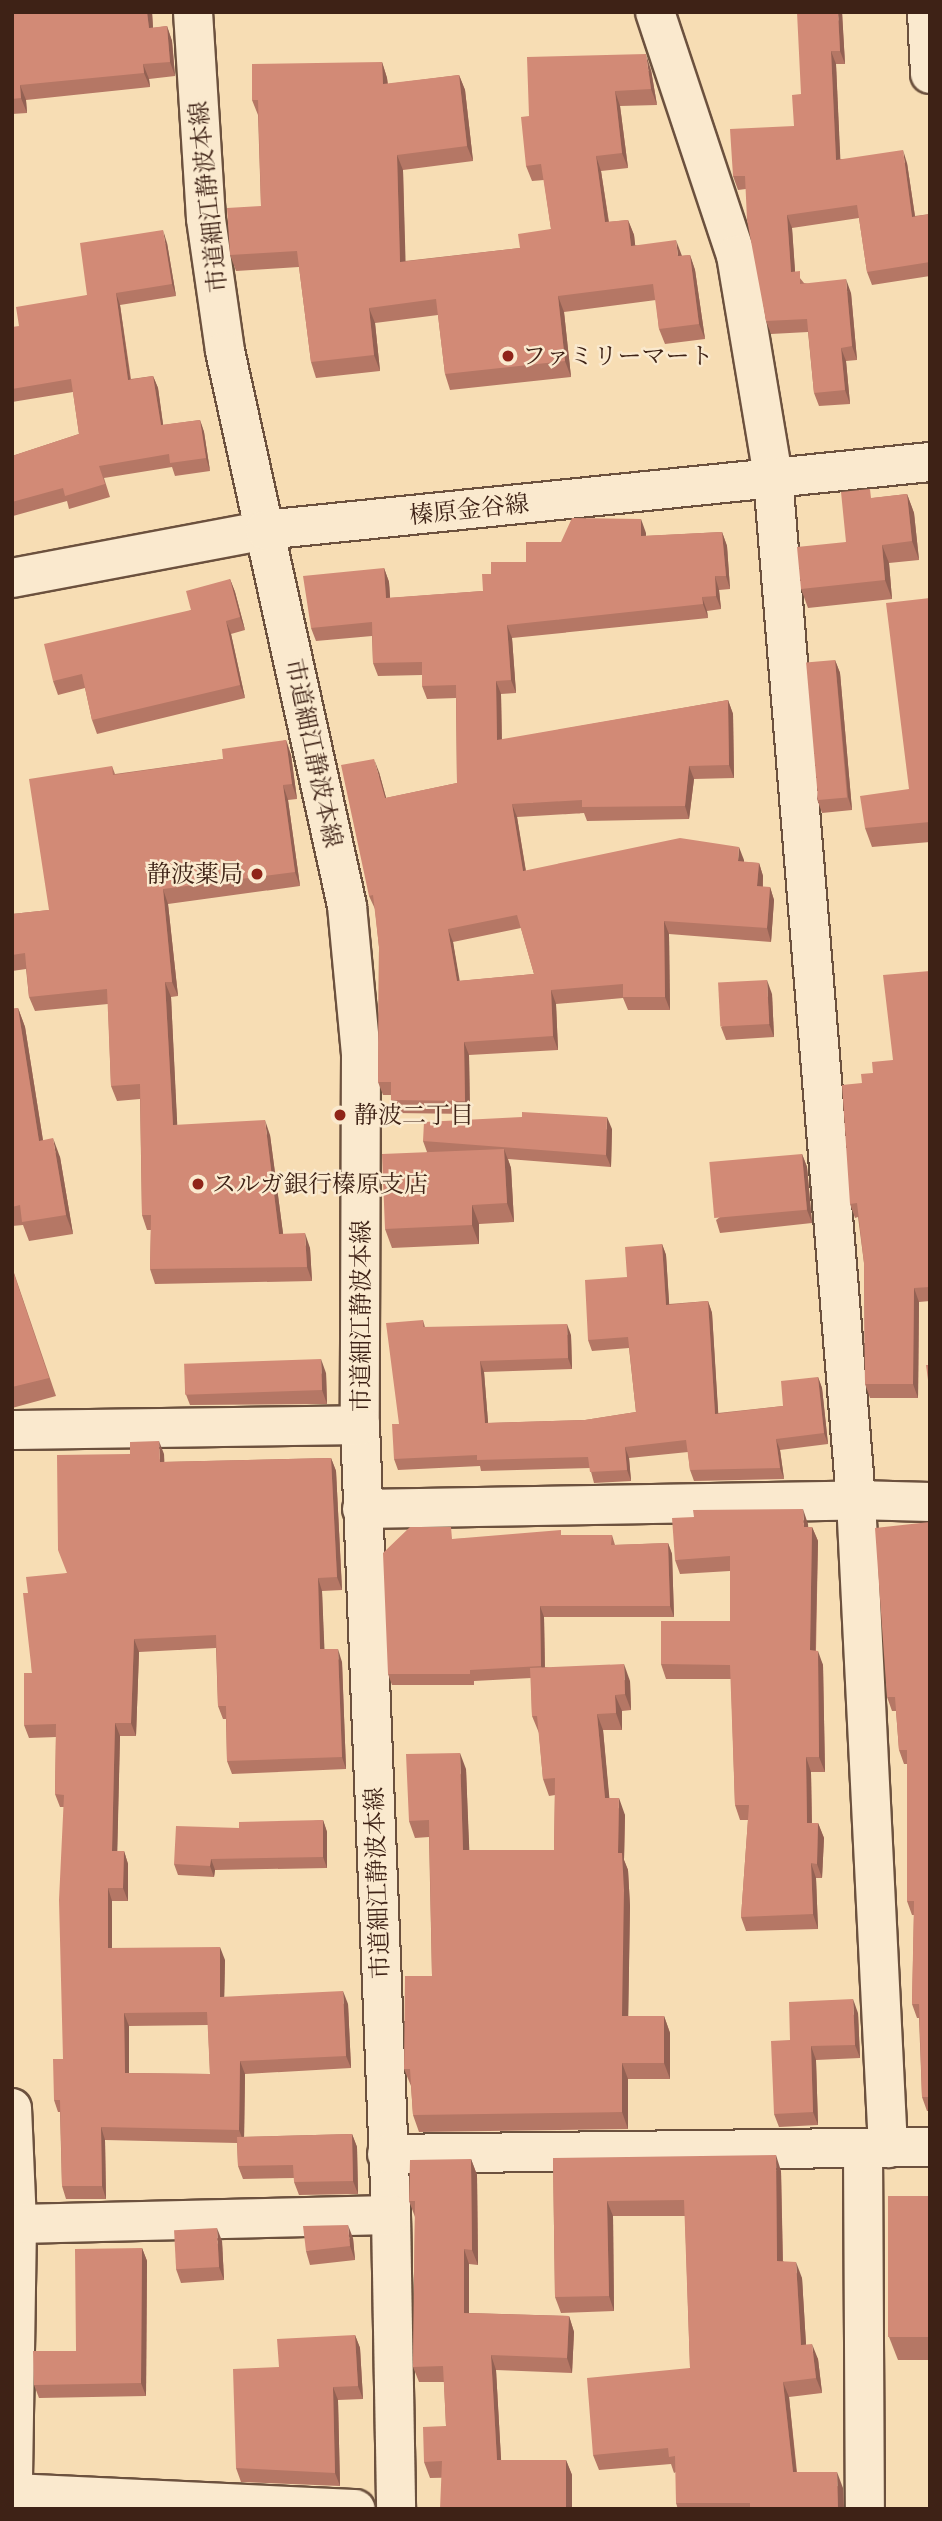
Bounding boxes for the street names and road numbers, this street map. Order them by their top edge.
street label: 市道細江静波本線 [184,100,232,294]
street label: 榛原金谷線 [408,488,530,530]
street label: 市道細江静波本線 [280,656,348,850]
street label: 市道細江静波本線 [347,1220,375,1412]
street label: 市道細江静波本線 [359,1787,395,1979]

